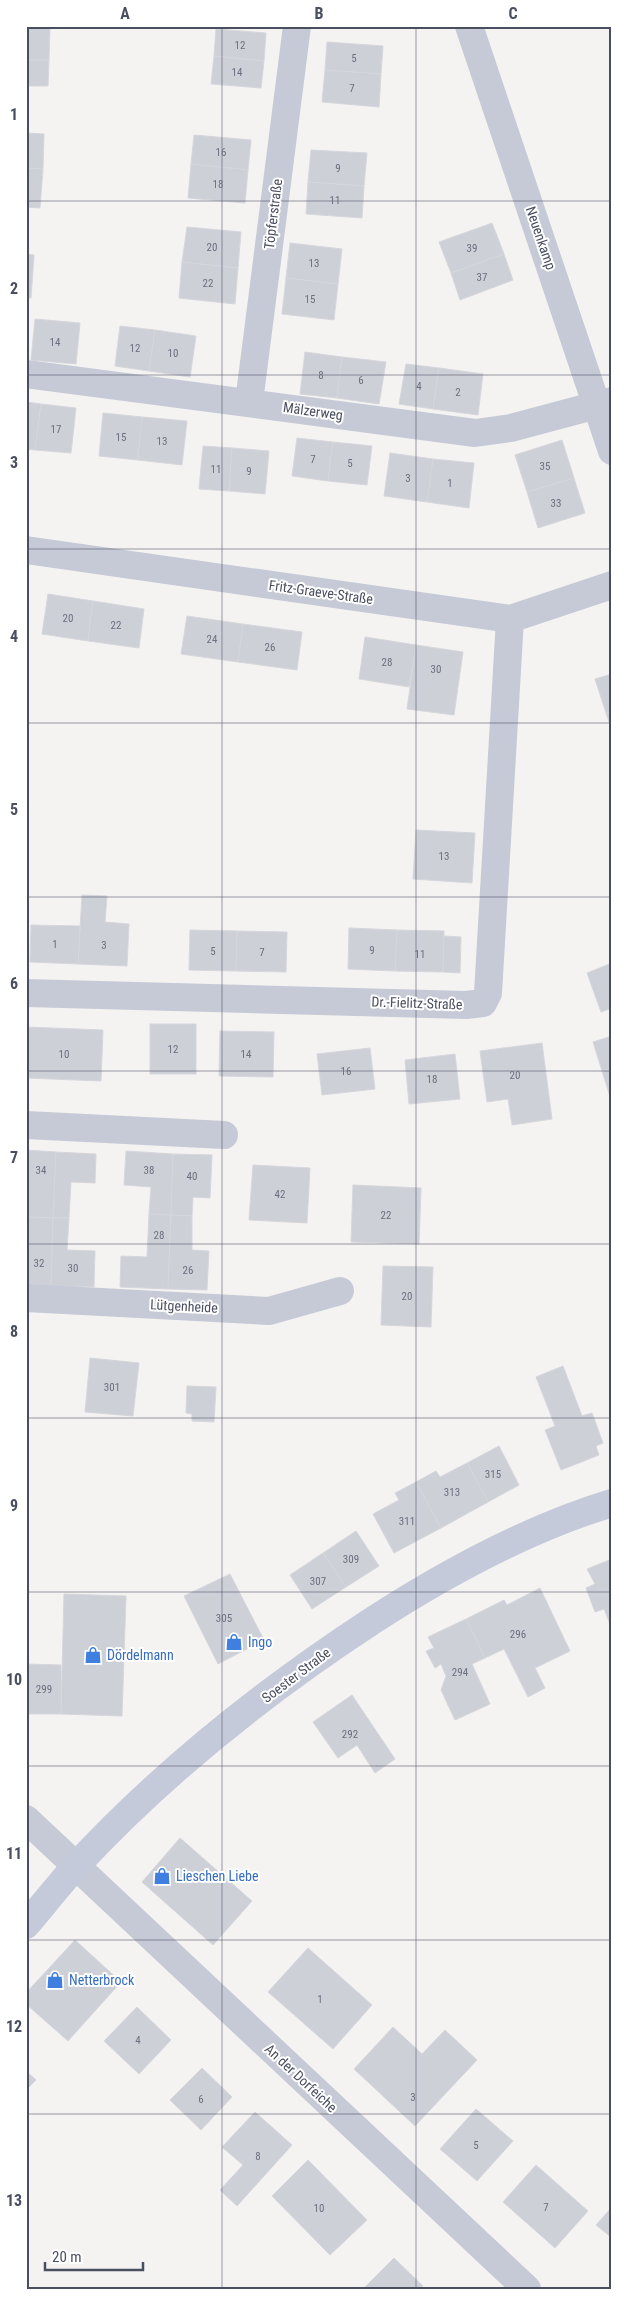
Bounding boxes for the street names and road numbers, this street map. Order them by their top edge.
street label: Töpferstraße [261,177,285,250]
street label: Neuenkamp [523,204,559,272]
street label: Mälzerweg [282,399,344,423]
street label: Fritz-Graeve-Straße [268,577,375,607]
street label: Dr.-Fielitz-Straße [371,993,463,1013]
street label: Lütgenheide [150,1296,219,1316]
street label: Soester Straße [259,1644,334,1706]
street label: An der Dorfeiche [262,2041,341,2116]

